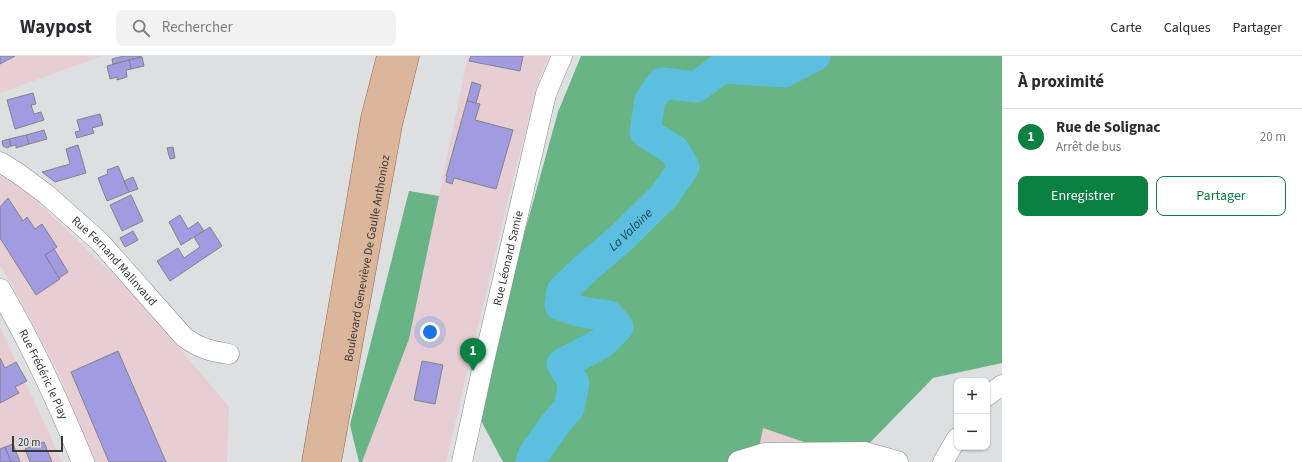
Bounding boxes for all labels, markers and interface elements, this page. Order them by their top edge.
search box [116,10,396,46]
text: Waypost [20,14,92,41]
icon: search [130,17,152,39]
text: Rechercher [162,17,233,38]
text: Carte [1110,18,1142,38]
text: Calques [1164,18,1211,38]
text: Partager [1233,18,1282,38]
text: À proximité [1018,70,1104,94]
text: Rue de Solignac [1056,117,1160,138]
text: 1 [1028,128,1034,146]
text: 20 m [1260,128,1286,146]
text: Arrêt de bus [1056,138,1121,156]
street label: Boulevard Geneviève De Gaulle Anthonioz [340,154,394,363]
button: Enregistrer [1018,176,1148,216]
button: Partager [1156,176,1286,216]
water label: La Valoine [605,204,657,255]
street label: Rue Léonard Samie [489,209,528,307]
street label: Rue Fernand Malinvaud [68,213,161,310]
your location [420,322,440,342]
street label: Rue Frédéric le Play [14,327,72,423]
pin: 1 [460,338,486,371]
map controls [954,378,990,450]
button: + [954,378,990,414]
button: − [954,414,990,450]
scale bar [12,434,63,453]
text: 20 m [18,435,40,450]

